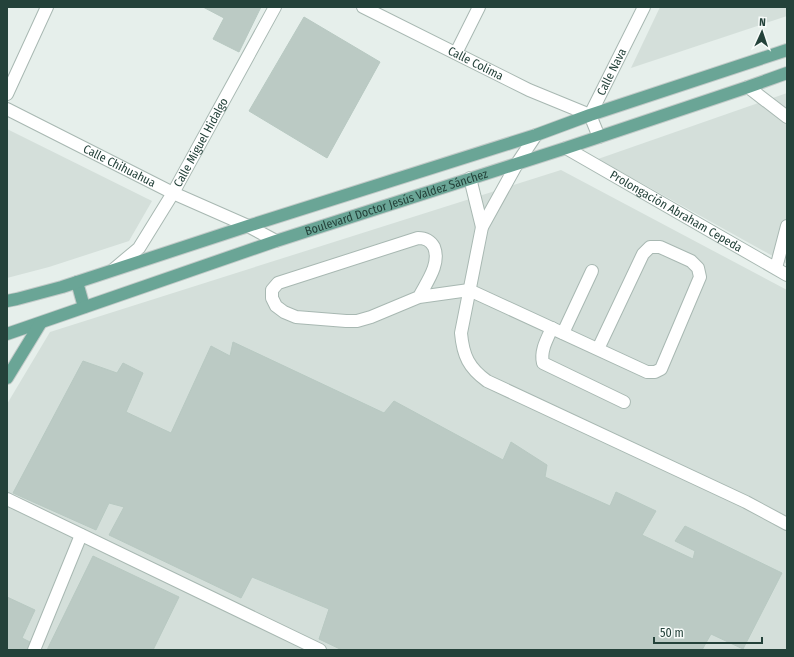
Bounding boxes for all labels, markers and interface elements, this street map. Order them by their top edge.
north arrow [742,12,782,52]
text: N [759,16,766,29]
street label: Calle Colima [446,44,506,83]
street label: Calle Nava [594,46,629,98]
street label: Calle Miguel Hidalgo [171,95,231,189]
street label: Calle Chihuahua [81,142,158,190]
street label: Boulevard Doctor Jesús Valdez Sánchez [303,166,490,238]
street label: Prolongación Abraham Cepeda [608,168,745,255]
scale bar [654,619,762,645]
text: 50 m [660,626,684,640]

